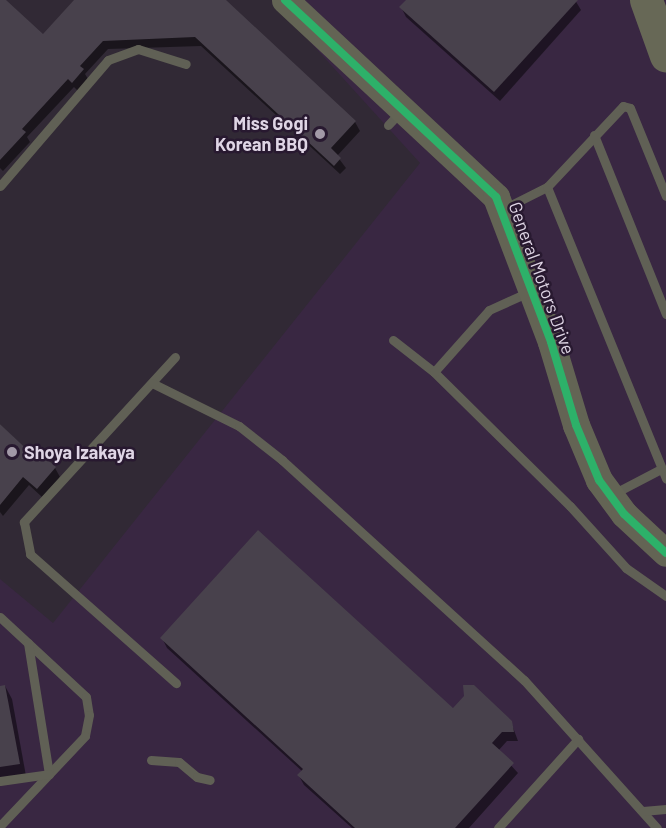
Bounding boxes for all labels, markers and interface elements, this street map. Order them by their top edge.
place label: Miss Gogi Korean BBQ [215,113,308,156]
marker: Miss Gogi Korean BBQ [313,127,327,141]
street label: General Motors Drive [504,199,580,357]
place label: Shoya Izakaya [24,441,135,463]
marker: Shoya Izakaya [5,445,19,459]

